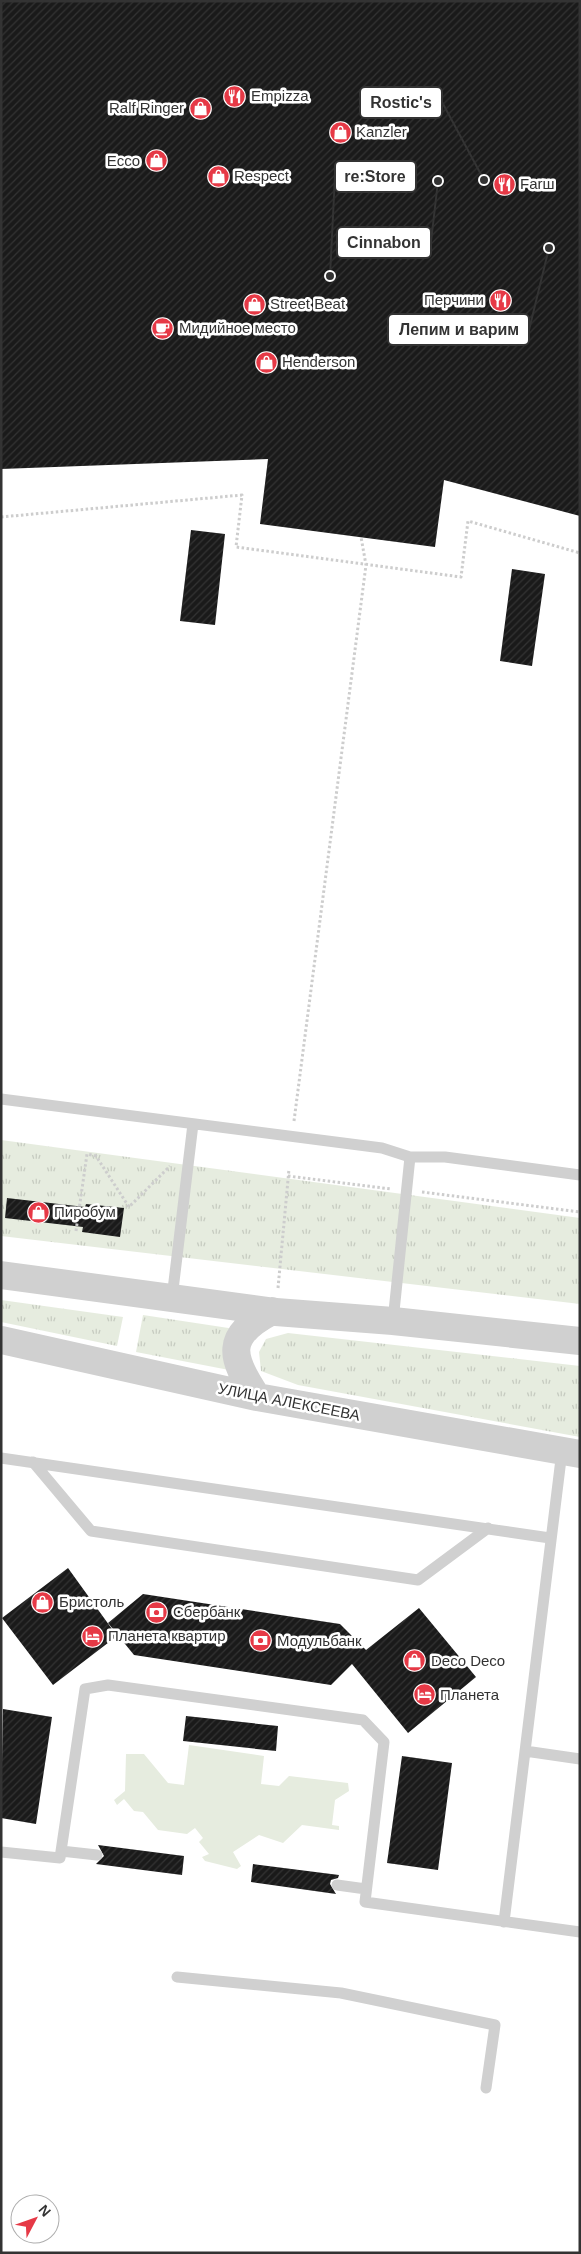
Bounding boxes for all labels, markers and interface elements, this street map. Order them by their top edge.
restaurant icon: Empizza [223,84,247,108]
place label: Empizza [251,87,309,104]
callout: Rostic's [360,87,442,118]
text: Rostic's [370,94,432,111]
shop icon: Ralf Ringer [188,96,212,120]
place label: Ralf Ringer [109,99,184,116]
shop icon: Kanzler [328,120,352,144]
place label: Kanzler [356,123,407,140]
shop icon: Ecco [144,149,168,173]
place label: Ecco [107,152,140,169]
callout: re:Store [335,161,416,192]
shop icon: Respect [206,164,230,188]
place label: Respect [234,167,290,184]
text: re:Store [344,168,406,185]
restaurant icon: Farш [492,172,516,196]
place label: Farш [520,175,555,192]
callout: Cinnabon [337,227,431,258]
text: Cinnabon [347,234,421,251]
restaurant icon: Перчини [488,288,512,312]
place label: Перчини [424,291,484,308]
shop icon: Street Beat [242,292,266,316]
place label: Street Beat [270,295,346,312]
callout: Лепим и варим [388,314,529,345]
cafe icon: Мидийное место [151,316,175,340]
place label: Мидийное место [179,319,296,336]
text: Лепим и варим [399,321,519,338]
shop icon: Henderson [254,350,278,374]
place label: Henderson [282,353,355,370]
shop icon: Пиробум [26,1200,50,1224]
place label: Пиробум [54,1203,116,1220]
street label: УЛИЦА АЛЕКСЕЕВА [217,1379,361,1424]
shop icon: Бристоль [31,1590,55,1614]
place label: Бристоль [59,1593,125,1610]
bank icon: Сбербанк [145,1600,169,1624]
place label: Сбербанк [173,1603,241,1620]
hotel icon: Планета квартир [80,1624,104,1648]
place label: Планета квартир [108,1627,226,1644]
bank icon: Модульбанк [249,1629,273,1653]
place label: Модульбанк [277,1632,362,1649]
shop icon: Deco Deco [403,1649,427,1673]
place label: Deco Deco [431,1652,505,1669]
hotel icon: Планета [412,1683,436,1707]
place label: Планета [440,1686,500,1703]
north arrow [10,2194,60,2244]
text: N [35,2201,54,2220]

